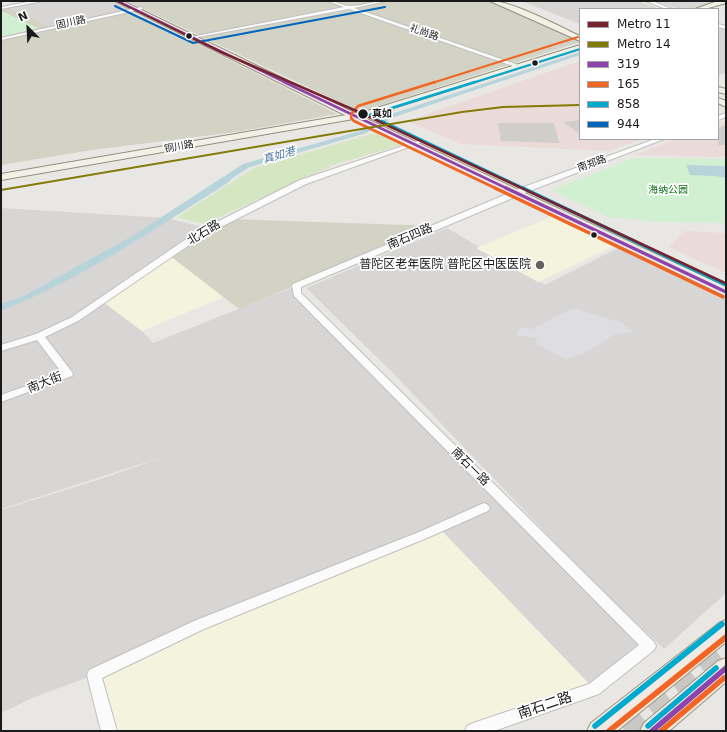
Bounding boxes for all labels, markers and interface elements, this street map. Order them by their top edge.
north arrow [8,8,48,48]
legend [579,8,719,140]
text: N [16,9,30,24]
street label: 固川路 [55,14,87,32]
text: Metro 11 [617,17,671,31]
street label: 礼尚路 [408,22,440,44]
unlabelled marker [184,31,194,41]
text: Metro 14 [617,37,671,51]
text: 319 [617,57,640,71]
unlabelled marker [530,58,540,68]
text: 165 [617,77,640,91]
text: 858 [617,97,640,111]
marker: 真如 [356,107,370,121]
place label: 真如 [372,108,392,120]
text: 944 [617,117,640,131]
street label: 铜川路 [163,138,195,156]
water label: 真如港 [261,145,297,167]
street label: 南郑路 [576,153,608,175]
park label: 海纳公园 [648,184,688,196]
street label: 北石路 [185,218,223,248]
street label: 南石四路 [385,221,435,253]
unlabelled marker [589,230,599,240]
place label: 普陀区老年医院 普陀区中医医院 [359,258,531,272]
marker: 普陀区老年医院 普陀区中医医院 [534,259,546,271]
street label: 南大街 [26,370,64,396]
street label: 南石一路 [448,445,492,489]
street label: 南石二路 [516,689,574,723]

